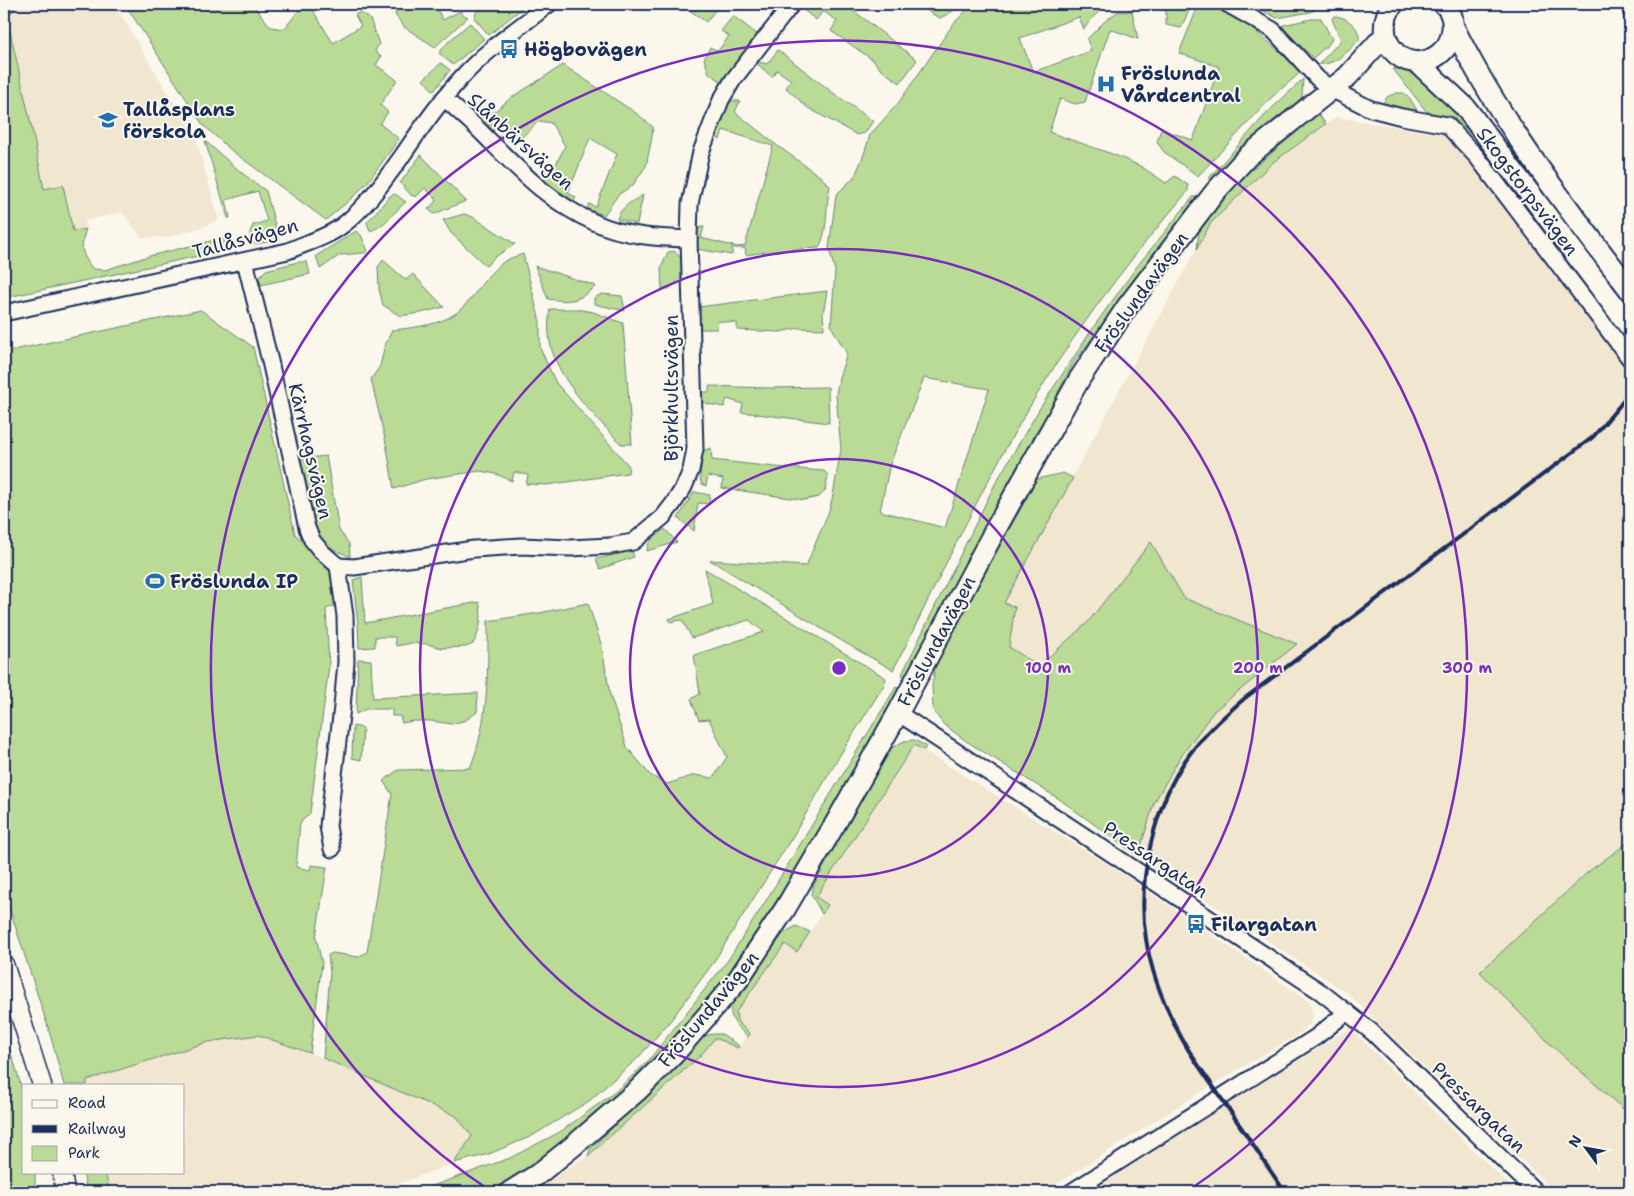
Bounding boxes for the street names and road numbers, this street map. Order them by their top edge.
street label: Slånbärsvägen [462,87,579,196]
street label: Skogstorpsvägen [1471,122,1584,261]
street label: Tallåsvägen [190,212,301,265]
street label: Fröslundavägen [1089,227,1194,358]
street label: Björkhultsvägen [659,315,684,462]
street label: Kärrhagsvägen [283,381,338,522]
street label: Fröslundavägen [892,572,981,711]
street label: Pressargatan [1098,815,1213,904]
street label: Fröslundavägen [652,946,764,1073]
street label: Pressargatan [1426,1056,1531,1158]

